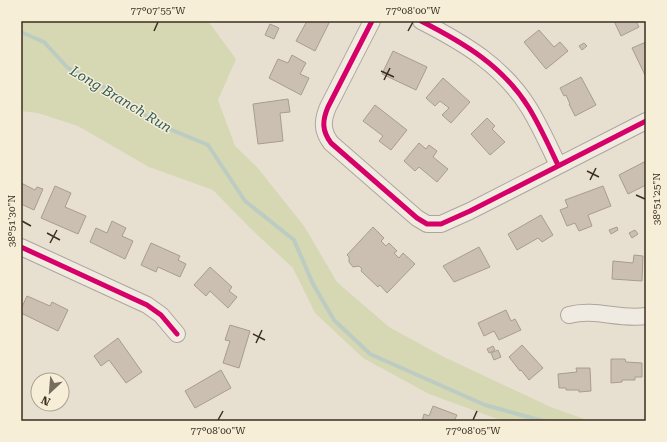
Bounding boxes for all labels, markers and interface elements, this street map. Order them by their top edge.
text: 77°07'55"W [131,5,186,16]
text: 77°08'00"W [386,5,441,16]
water label: Long Branch Run [66,62,175,136]
text: 38°51'25"N [651,173,662,225]
text: 38°51'30"N [6,195,17,247]
north arrow [30,372,70,412]
text: N [39,393,52,408]
text: 77°08'00"W [191,425,246,436]
text: 77°08'05"W [446,425,501,436]

